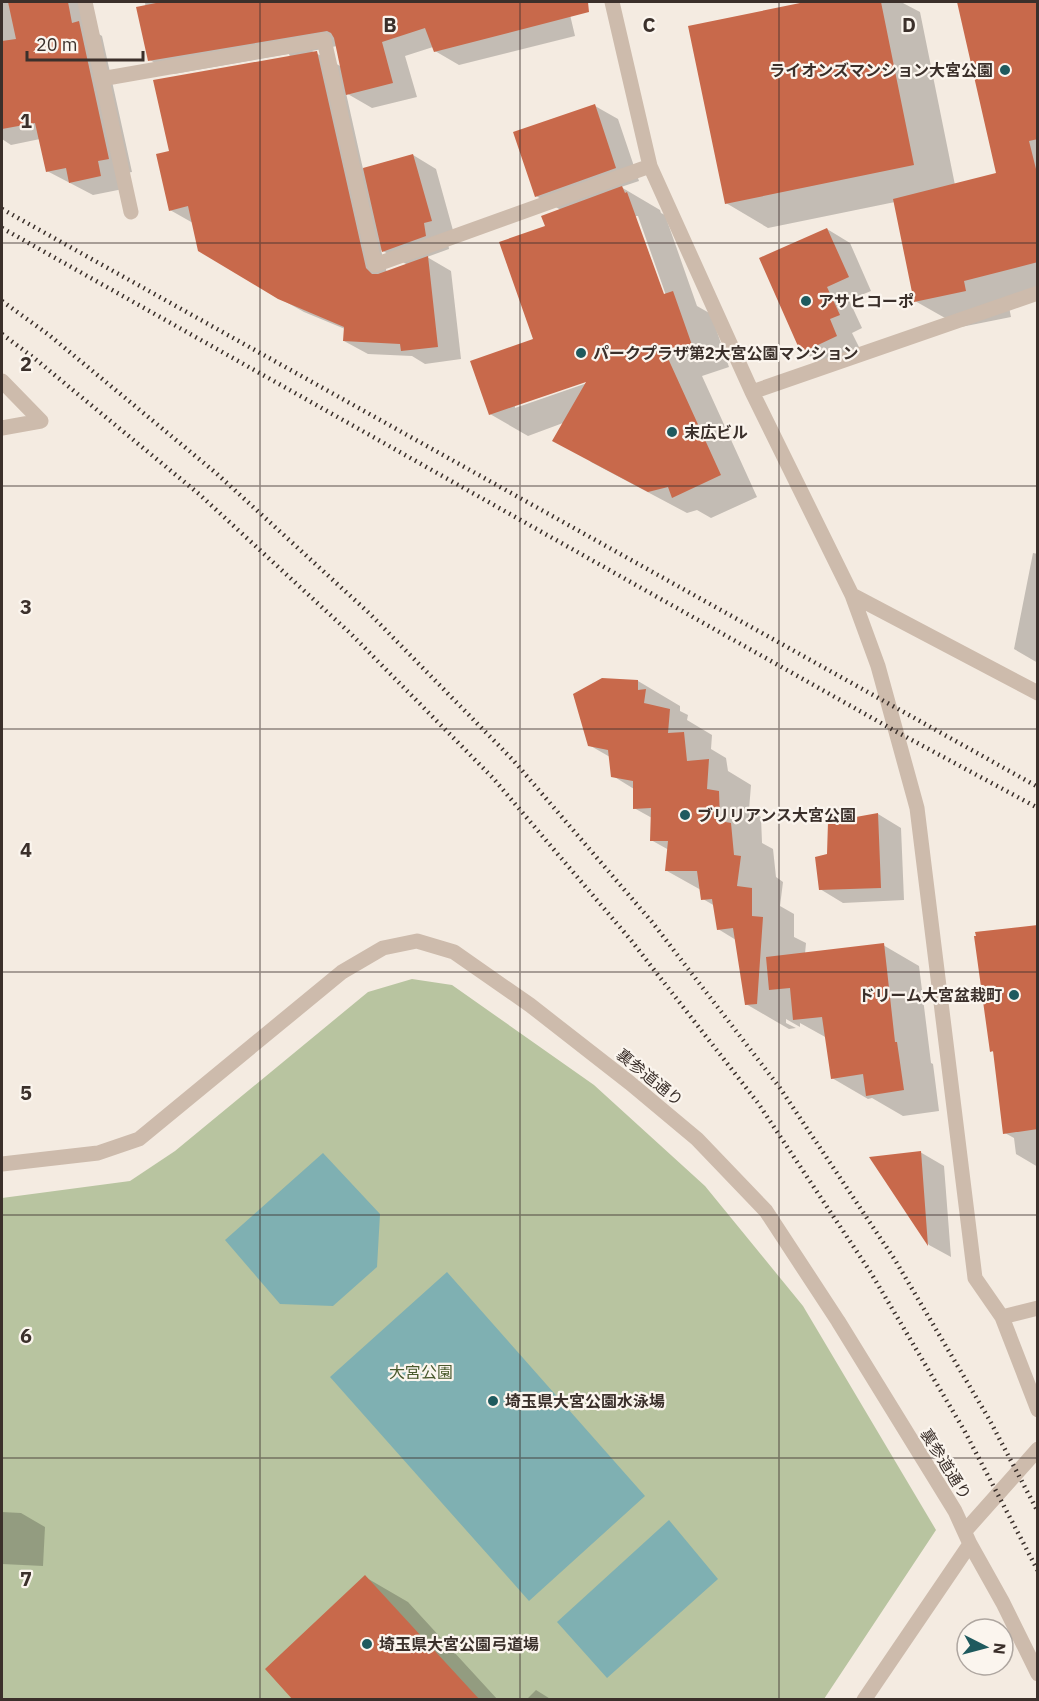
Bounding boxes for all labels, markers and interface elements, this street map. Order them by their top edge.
text: B [383,11,397,38]
text: C [642,11,656,38]
text: D [902,11,916,38]
scale bar [27,24,142,62]
text: 20 m [36,33,78,56]
place label: ライオンズマンション大宮公園 [769,60,993,80]
marker: ライオンズマンション大宮公園 [998,63,1012,77]
text: 1 [20,107,32,134]
place label: アサヒコーポ [818,291,914,311]
marker: アサヒコーポ [799,294,813,308]
place label: パークプラザ第2大宮公園マンション [593,343,859,363]
marker: パークプラザ第2大宮公園マンション [574,346,588,360]
text: 2 [20,350,32,377]
place label: 末広ビル [684,422,748,442]
marker: 末広ビル [665,425,679,439]
text: 3 [20,593,32,620]
place label: ブリリアンス大宮公園 [697,805,856,825]
marker: ブリリアンス大宮公園 [678,808,692,822]
text: 4 [20,836,32,863]
place label: ドリーム大宮盆栽町 [858,985,1002,1005]
marker: ドリーム大宮盆栽町 [1007,988,1021,1002]
street label: 裏参道通り [613,1044,687,1110]
text: 5 [20,1079,32,1106]
text: 6 [20,1322,32,1349]
park label: 大宮公園 [389,1362,453,1382]
place label: 埼玉県大宮公園水泳場 [505,1391,665,1411]
marker: 埼玉県大宮公園水泳場 [486,1394,500,1408]
street label: 裏参道通り [916,1425,976,1503]
text: 7 [20,1565,32,1592]
north arrow [955,1617,1015,1677]
place label: 埼玉県大宮公園弓道場 [379,1634,539,1654]
marker: 埼玉県大宮公園弓道場 [360,1637,374,1651]
text: N [989,1642,1010,1655]

